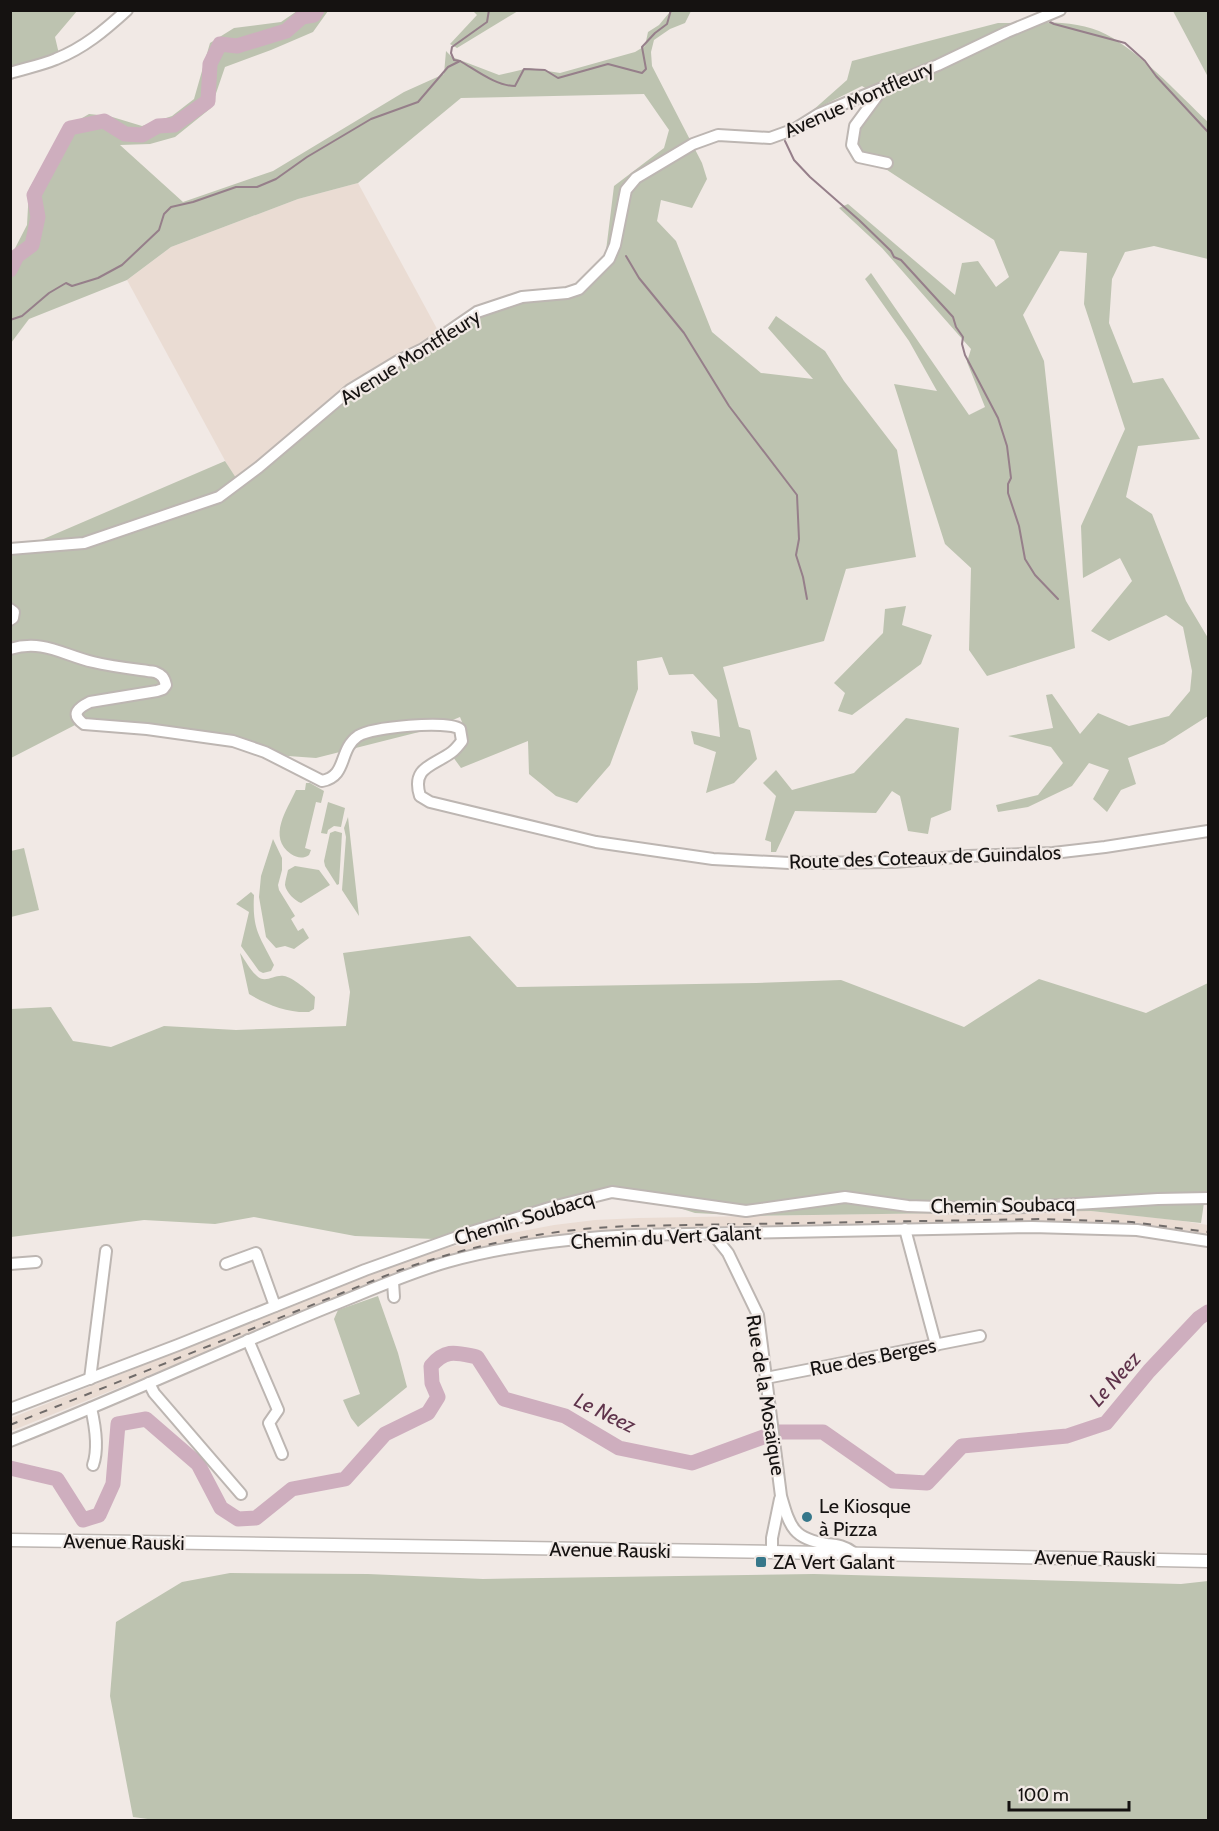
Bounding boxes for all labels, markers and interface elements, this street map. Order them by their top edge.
street label: Avenue Montfleury [781,55,937,143]
street label: Avenue Montfleury [335,304,485,410]
street label: Route des Coteaux de Guindalos [789,840,1061,874]
street label: Chemin Soubacq [451,1185,597,1251]
street label: Chemin Soubacq [930,1192,1076,1218]
street label: Chemin du Vert Galant [570,1220,762,1254]
street label: Rue de la Mosaïque [741,1313,791,1477]
street label: Rue des Berges [808,1333,938,1381]
water label: Le Neez [1084,1345,1146,1411]
water label: Le Neez [570,1387,641,1438]
place label: Le Kiosque à Pizza [819,1494,911,1541]
marker: Le Kiosque à Pizza [800,1510,814,1524]
street label: Avenue Rauski [63,1529,185,1555]
street label: Avenue Rauski [549,1537,671,1563]
street label: Avenue Rauski [1034,1545,1156,1571]
place label: ZA Vert Galant [773,1550,895,1574]
marker: ZA Vert Galant [754,1555,768,1569]
scale bar [1009,1774,1129,1812]
text: 100 m [1018,1784,1069,1806]

